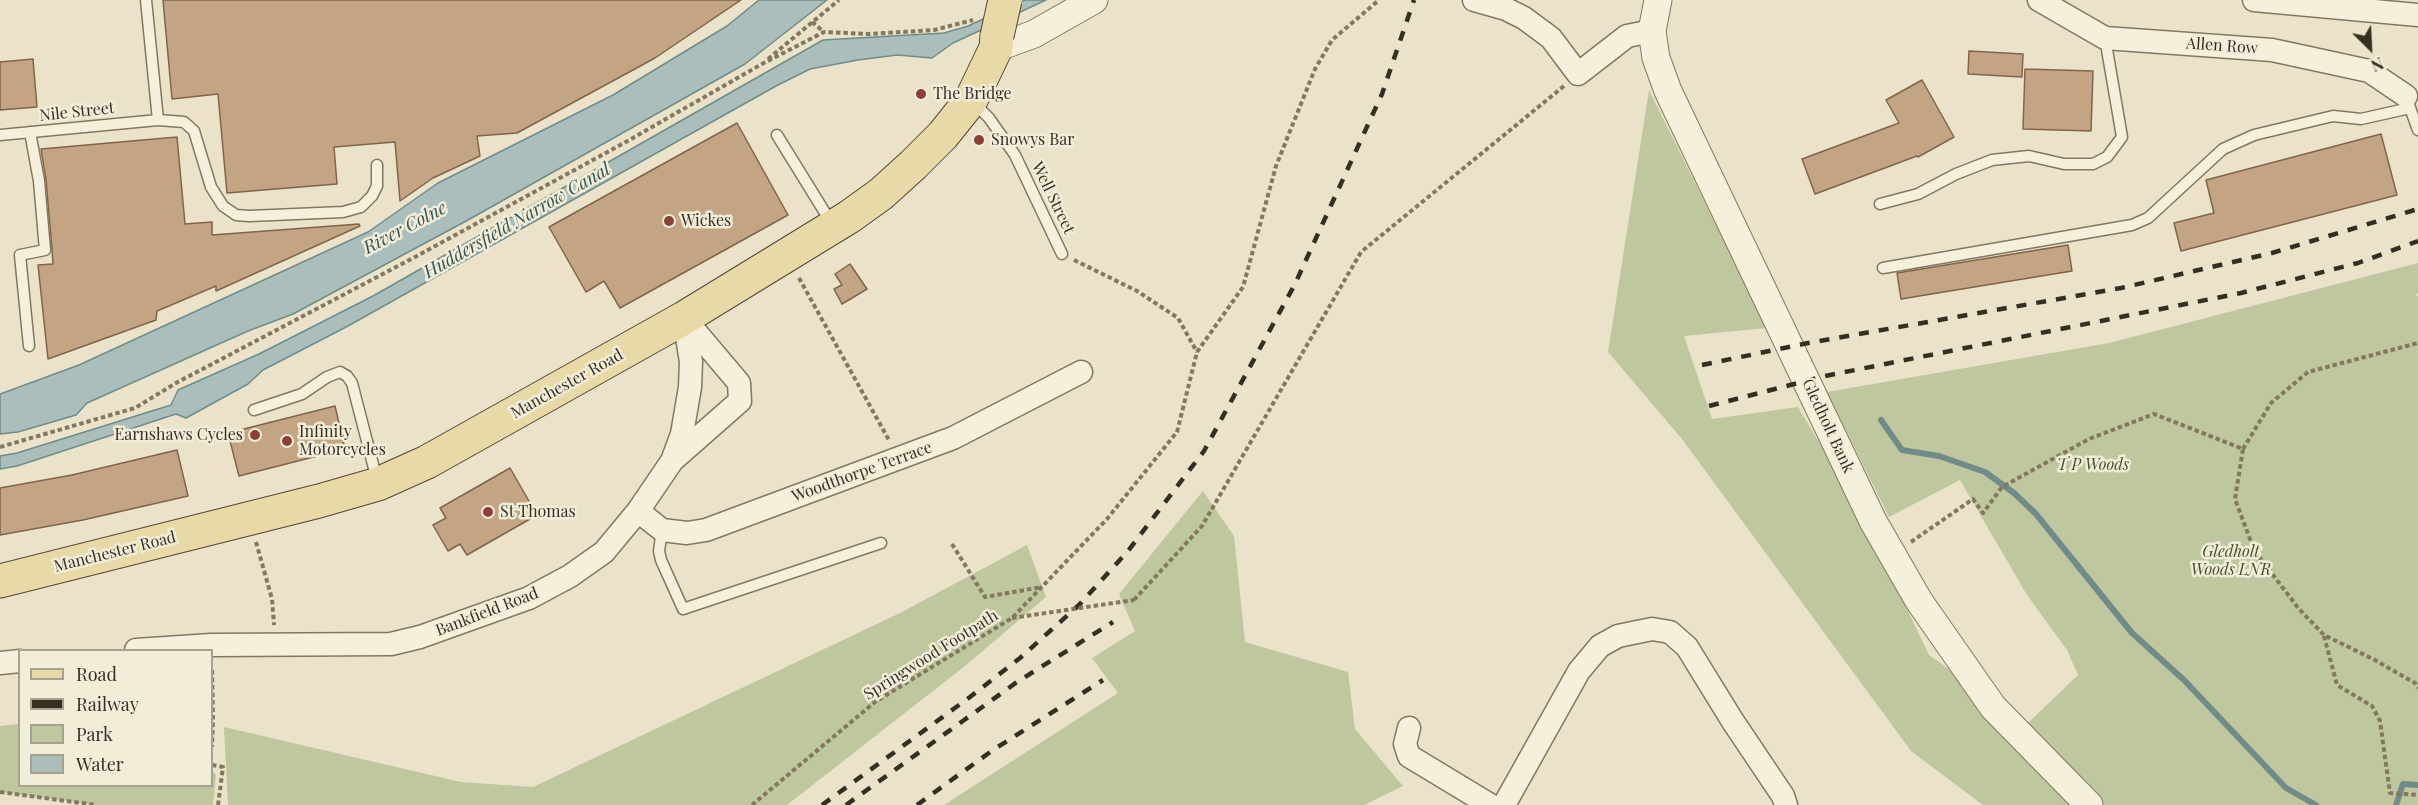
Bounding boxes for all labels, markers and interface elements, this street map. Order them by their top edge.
north arrow [2340,18,2400,78]
street label: Allen Row [2185,34,2259,58]
text: N [2368,53,2387,77]
place label: The Bridge [933,84,1012,104]
marker: The Bridge [914,87,928,101]
street label: Nile Street [39,99,115,125]
place label: Snowys Bar [991,130,1074,150]
marker: Snowys Bar [972,133,986,147]
water label: Huddersfield Narrow Canal [420,159,614,283]
street label: Well Street [1027,159,1079,237]
water label: River Colne [360,197,450,259]
place label: Wickes [681,211,731,231]
marker: Wickes [662,214,676,228]
street label: Manchester Road [508,345,626,423]
street label: Gledholt Bank [1798,376,1858,476]
place label: Infinity Motorcycles [299,422,386,460]
place label: Earnshaws Cycles [114,425,243,445]
marker: Earnshaws Cycles [248,428,262,442]
marker: Infinity Motorcycles [280,434,294,448]
street label: Woodthorpe Terrace [789,438,935,506]
park label: T P Woods [2057,455,2129,475]
place label: St Thomas [500,502,576,522]
marker: St Thomas [481,505,495,519]
street label: Manchester Road [52,528,178,576]
park label: Gledholt Woods LNR [2191,542,2271,580]
street label: Bankfield Road [433,584,541,640]
street label: Springwood Footpath [860,606,1002,704]
legend [18,649,213,787]
text: Road [76,662,117,686]
text: Railway [76,692,139,716]
text: Park [76,722,113,746]
text: Water [76,752,124,776]

